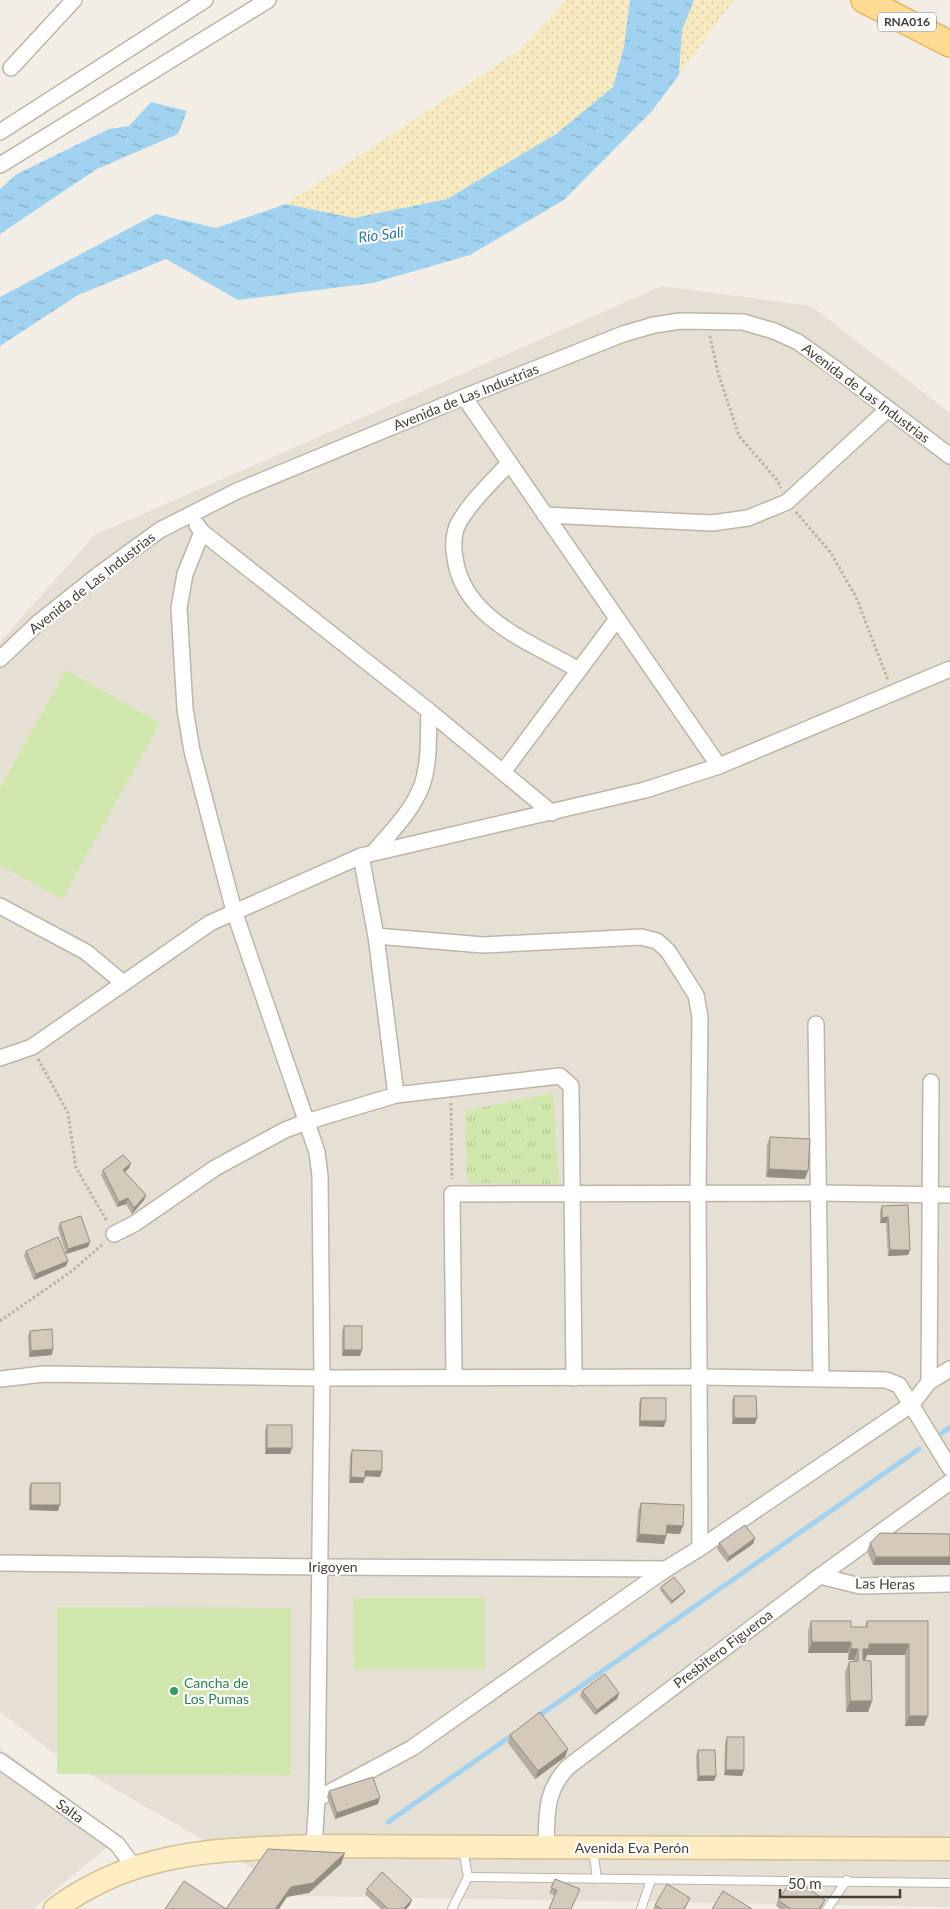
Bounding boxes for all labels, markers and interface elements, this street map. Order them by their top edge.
road number: RNA016 [878,13,936,32]
water label: Río Salí [357,222,406,246]
street label: Avenida de Las Industrias [799,339,933,446]
street label: Avenida de Las Industrias [391,360,541,434]
street label: Avenida de Las Industrias [25,528,158,637]
street label: Irigoyen [308,1558,358,1575]
street label: Las Heras [855,1574,915,1593]
street label: Presbitero Figueroa [670,1606,776,1691]
place label: Cancha de Los Pumas [184,1674,249,1707]
marker: Cancha de Los Pumas [168,1685,180,1697]
street label: Salta [53,1795,87,1826]
street label: Avenida Eva Perón [575,1839,689,1856]
scale bar [780,1866,900,1898]
text: 50 m [788,1874,822,1892]

